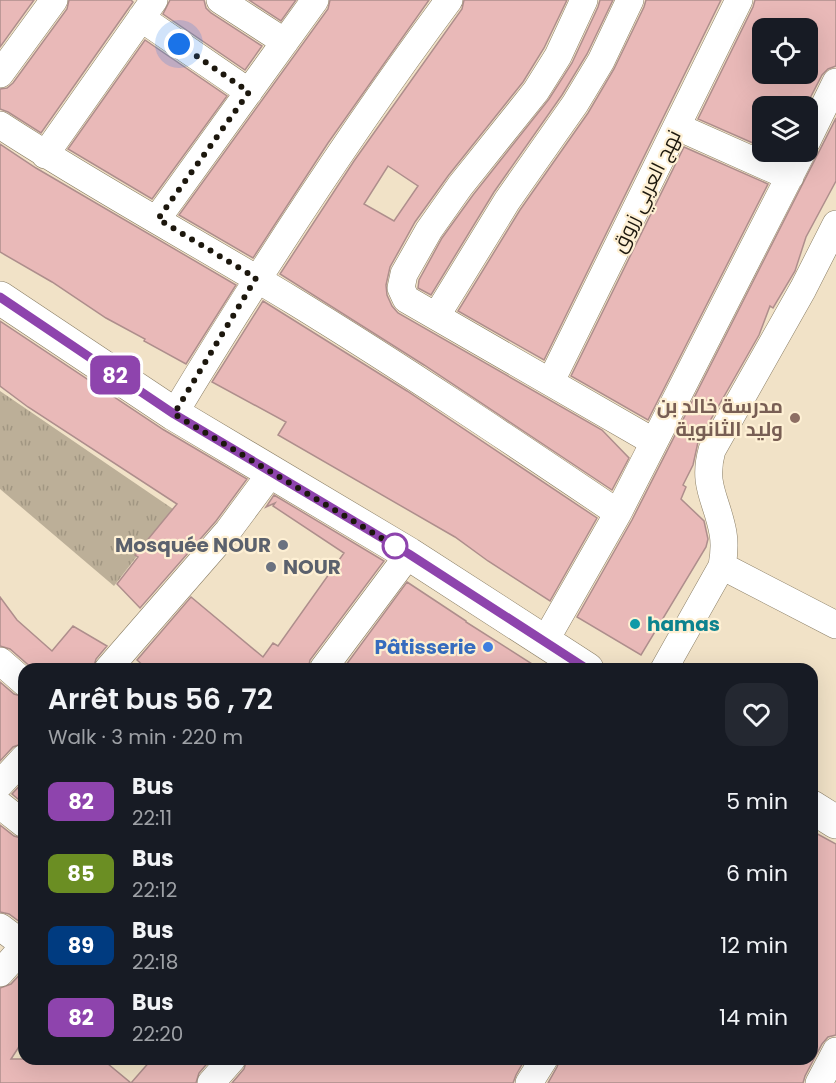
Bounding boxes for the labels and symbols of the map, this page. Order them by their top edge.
your location [164,29,194,59]
street label: نهج العربي زروق [604,125,690,258]
line badge: 82 [88,356,142,394]
place label: مدرسة خالد بن وليد الثانوية [657,392,783,443]
marker: مدرسة خالد بن وليد الثانوية [788,411,802,425]
place label: Mosquée NOUR [115,531,271,559]
unlabelled marker [382,533,408,559]
marker: Mosquée NOUR [276,538,290,552]
place label: NOUR [283,553,341,581]
marker: NOUR [264,560,278,574]
place label: hamas [647,610,720,638]
marker: hamas [628,617,642,631]
place label: Pâtisserie [375,633,476,661]
marker: Pâtisserie [481,640,495,654]

